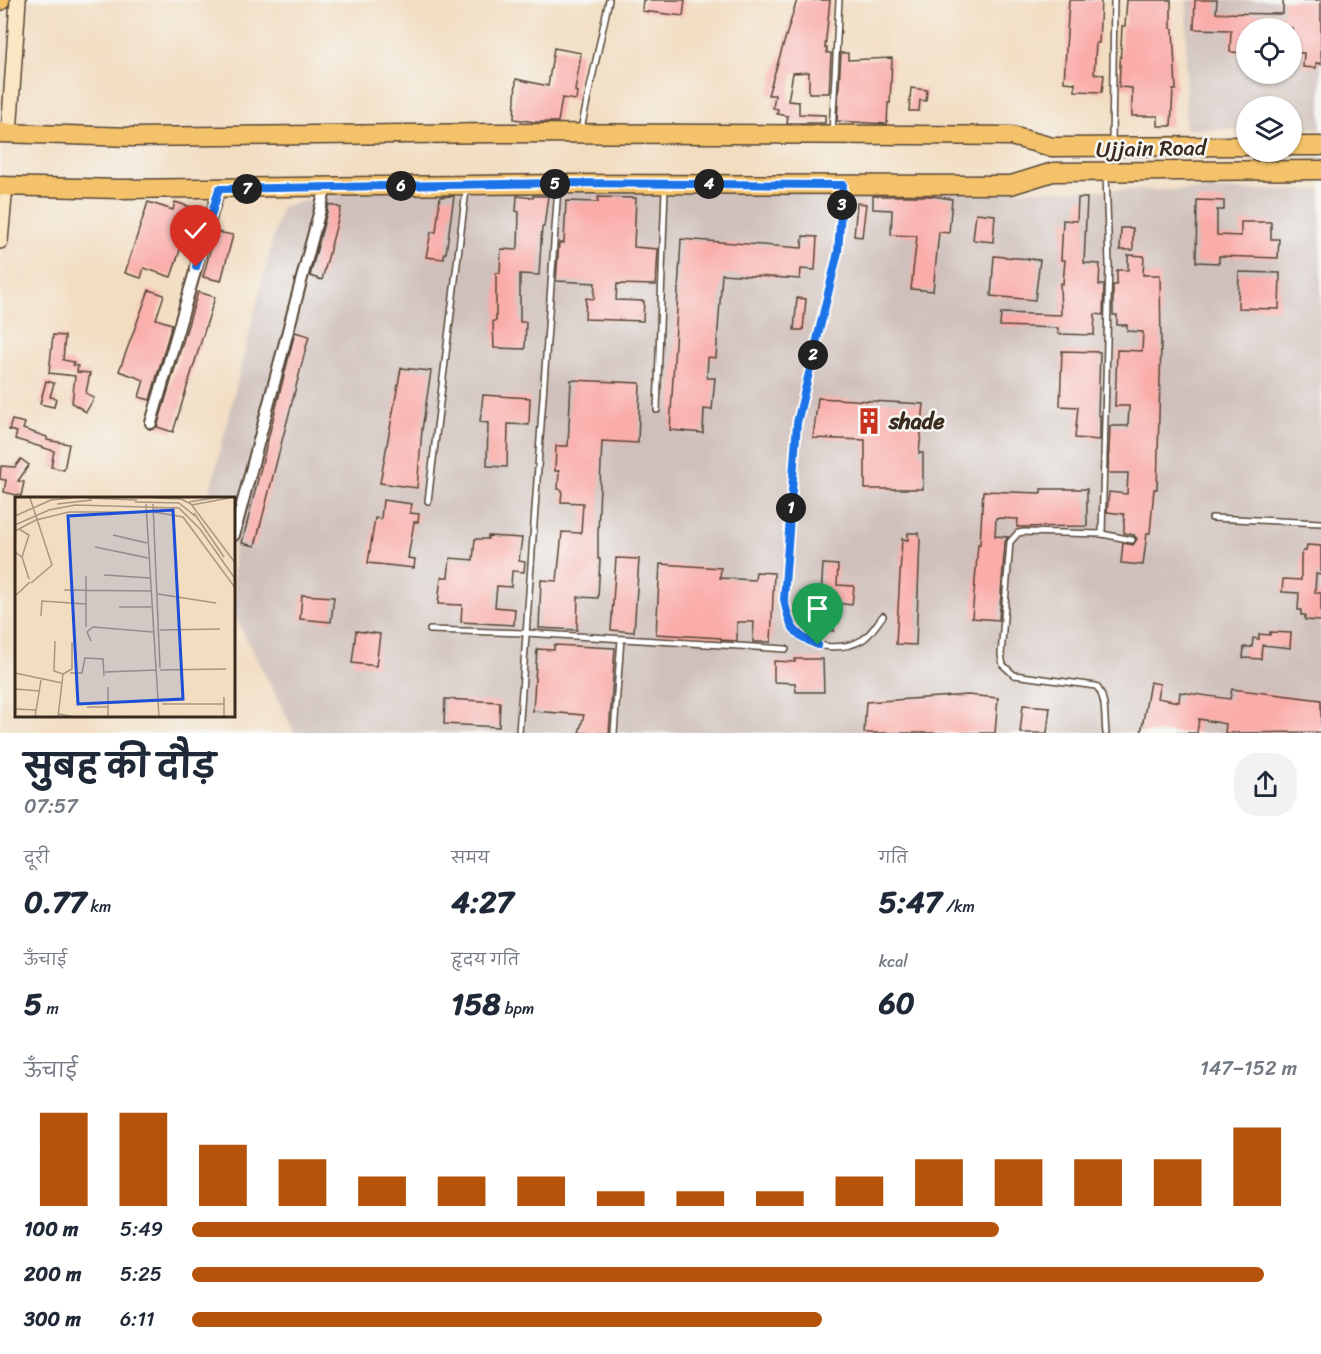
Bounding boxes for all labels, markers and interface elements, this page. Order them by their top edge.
map controls [1236,18,1302,162]
button: locate [1236,18,1302,84]
button: layers [1236,96,1302,162]
street label: Ujjain Road [1095,128,1208,169]
pin: 5 [540,169,570,199]
text: 5 [550,169,560,198]
pin: 4 [694,169,724,199]
text: 4 [704,169,714,198]
pin: 6 [386,171,416,201]
text: 6 [396,171,406,200]
pin: 7 [232,174,262,204]
text: 7 [242,174,252,203]
pin: 3 [827,190,857,220]
text: 3 [838,190,846,219]
pin [170,205,221,267]
icon: check [179,214,212,247]
pin: 2 [798,340,828,370]
text: 2 [808,340,818,369]
place label: shade [888,402,945,441]
building icon: shade [854,406,884,436]
pin: 1 [776,493,806,523]
text: 1 [788,493,794,522]
inset map [15,497,236,718]
pin [792,583,843,645]
icon: arrive [801,592,834,625]
text: सुबह की दौड़ [24,737,216,795]
button: share [1234,753,1297,816]
text: 07:57 [24,789,78,824]
text: दूरी [24,843,49,872]
text: समय [451,843,489,872]
text: गति [879,843,908,872]
text: 0.77 [24,875,86,929]
text: 4:27 [451,875,514,929]
text: 5:47 [879,875,942,929]
text: km [86,892,111,921]
text: /km [942,892,975,921]
text: ऊँचाई [24,945,67,974]
text: हृदय गति [451,945,519,974]
text: kcal [879,947,908,976]
text: 60 [879,976,915,1030]
text: 5 [24,977,42,1031]
text: 158 [451,977,501,1031]
text: m [42,994,59,1023]
text: bpm [501,994,534,1023]
text: 147–152 m [1200,1051,1297,1086]
text: ऊँचाई [24,1053,78,1088]
text: 100 m [24,1212,78,1247]
text: 5:49 [120,1212,163,1247]
text: 200 m [24,1257,81,1292]
text: 5:25 [120,1257,162,1292]
text: 300 m [24,1302,81,1337]
text: 6:11 [120,1302,155,1337]

